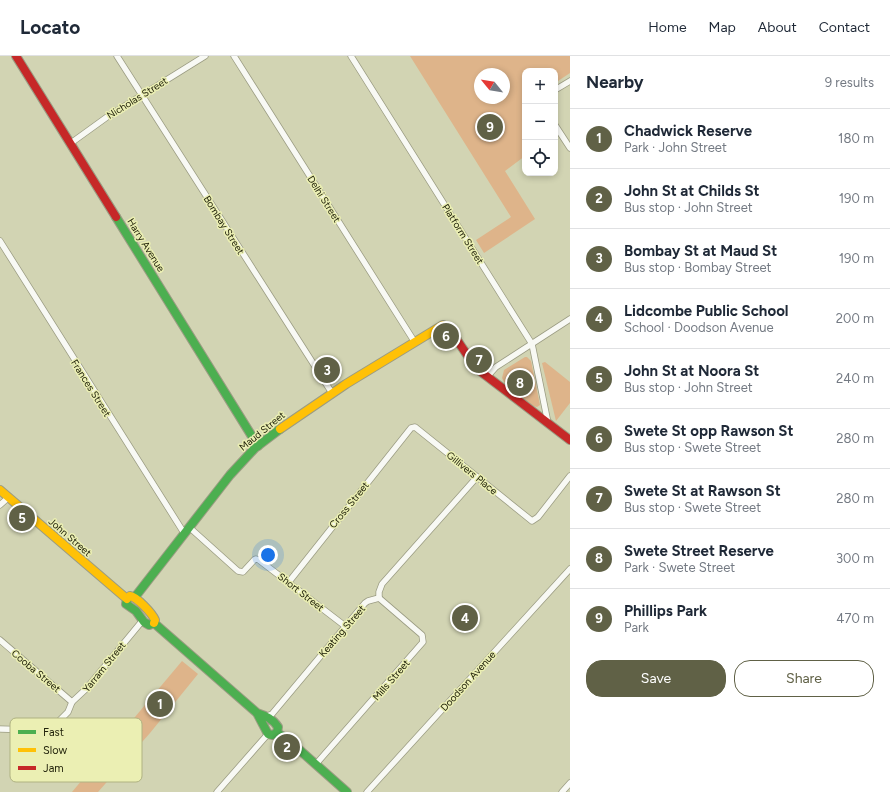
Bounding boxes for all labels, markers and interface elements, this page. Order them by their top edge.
text: Locato [20,16,80,39]
text: Home [648,19,687,36]
text: Map [709,19,736,36]
text: About [758,19,797,36]
text: Contact [819,19,870,36]
north arrow [474,68,510,104]
map controls [522,68,558,176]
button: + [522,68,558,104]
text: Nearby [586,72,644,92]
street label: Nicholas Street [104,74,170,122]
text: 9 results [825,75,874,90]
button: − [522,104,558,140]
pin: 9 [477,112,503,142]
text: Chadwick Reserve [624,122,752,140]
text: 1 [596,131,602,146]
text: 180 m [838,131,874,146]
button: locate [522,140,558,176]
text: Park · John Street [624,140,727,155]
street label: Delhi Street [304,173,344,225]
text: John St at Childs St [624,182,760,200]
text: 2 [595,191,603,206]
text: 190 m [839,191,874,206]
street label: Bombay Street [201,193,247,257]
text: Bus stop · John Street [624,200,753,215]
street label: Platform Street [439,201,487,267]
street label: Harry Avenue [124,216,168,275]
text: Bombay St at Maud St [624,242,777,260]
text: 3 [595,251,603,266]
text: 190 m [839,251,874,266]
text: Bus stop · Bombay Street [624,260,772,275]
text: Lidcombe Public School [624,302,789,320]
text: 4 [595,311,603,326]
text: 200 m [836,311,874,326]
text: School · Doodson Avenue [624,320,774,335]
pin: 6 [433,321,459,351]
pin: 7 [466,345,492,375]
pin: 3 [314,355,340,385]
street label: Frances Street [68,357,114,419]
text: John St at Noora St [624,362,759,380]
pin: 8 [507,368,533,398]
text: 5 [595,371,603,386]
text: 240 m [836,371,874,386]
text: Bus stop · John Street [624,380,753,395]
street label: Maud Street [236,408,288,454]
text: Swete St opp Rawson St [624,422,793,440]
text: 6 [595,431,603,446]
text: 280 m [836,431,874,446]
text: Bus stop · Swete Street [624,440,761,455]
street label: Gillivers Place [444,449,500,498]
street label: Cross Street [326,479,372,531]
text: Swete St at Rawson St [624,482,781,500]
text: 7 [595,491,603,506]
text: 280 m [836,491,874,506]
text: Bus stop · Swete Street [624,500,761,515]
pin: 5 [9,503,35,533]
street label: John Street [46,515,94,559]
text: Swete Street Reserve [624,542,774,560]
your location [258,545,278,565]
text: 8 [595,551,603,566]
text: 300 m [836,551,874,566]
text: Park · Swete Street [624,560,735,575]
street label: Short Street [275,570,327,614]
street label: Keating Street [316,602,368,660]
text: Phillips Park [624,602,707,620]
pin: 4 [452,603,478,633]
text: 9 [595,611,603,626]
text: 470 m [836,611,874,626]
text: Park [624,620,649,635]
street label: Yarram Street [80,639,129,695]
street label: Cooba Street [9,647,63,695]
street label: Doodson Avenue [438,648,499,714]
street label: Mills Street [370,657,413,703]
button: Save [586,660,726,697]
button: Share [734,660,874,697]
pin: 1 [147,689,173,719]
legend [10,718,142,782]
text: Fast [43,726,64,739]
pin: 2 [274,732,300,762]
text: Slow [43,744,67,757]
text: Jam [43,762,64,775]

